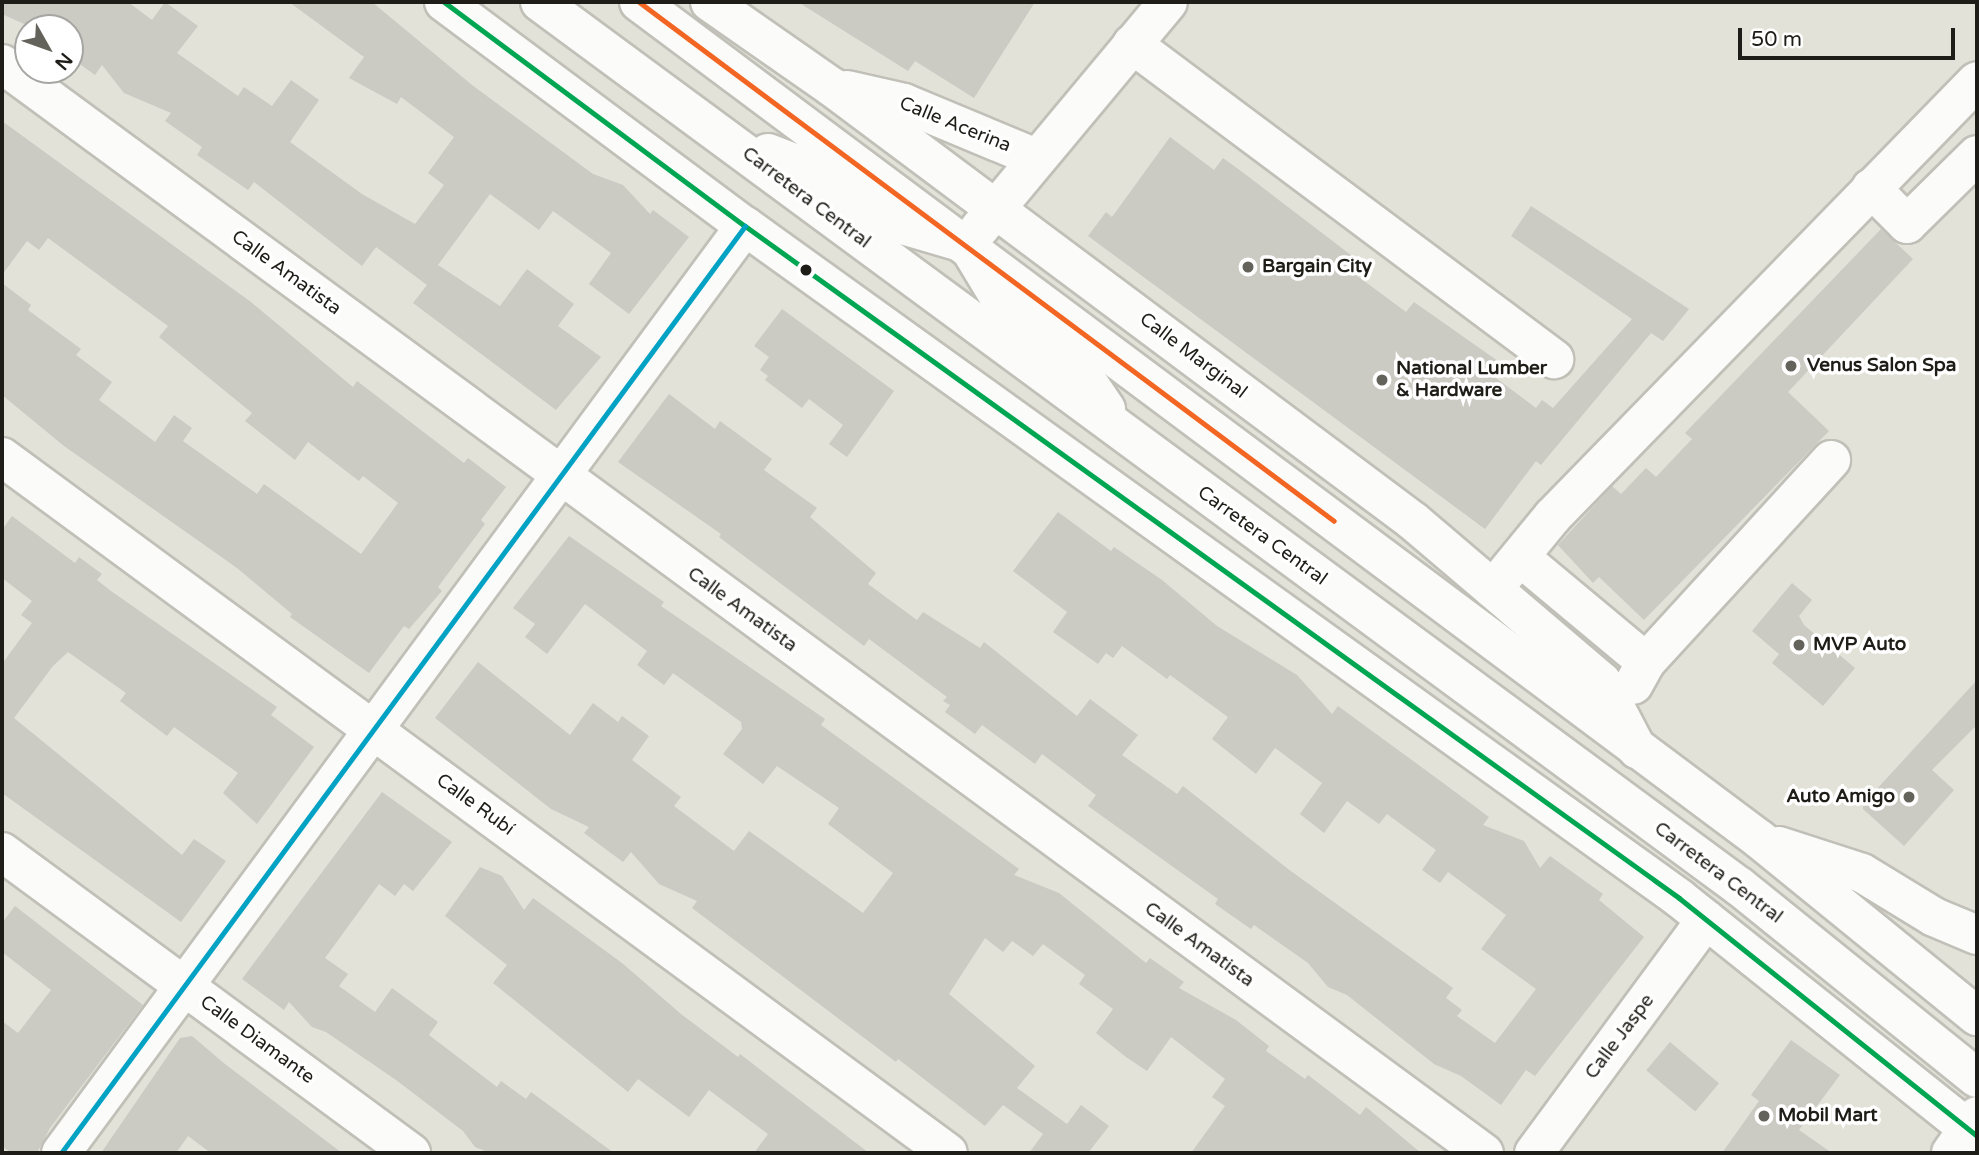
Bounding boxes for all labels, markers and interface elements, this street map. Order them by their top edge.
north arrow [14,14,84,84]
scale bar [1741,14,1958,58]
text: 50 m [1751,27,1802,52]
text: N [50,48,77,74]
street label: Calle Acerina [896,92,1014,158]
street label: Carretera Central [737,142,875,254]
street label: Calle Amatista [227,226,345,320]
place label: Bargain City [1262,256,1372,278]
marker: Bargain City [1240,259,1256,275]
unlabelled marker [799,263,813,277]
street label: Calle Marginal [1135,308,1251,404]
place label: Venus Salon Spa [1807,355,1956,377]
marker: Venus Salon Spa [1781,356,1801,376]
place label: National Lumber & Hardware [1396,358,1547,402]
marker: National Lumber & Hardware [1374,372,1390,388]
street label: Carretera Central [1193,481,1331,591]
street label: Calle Amatista [683,563,801,657]
place label: MVP Auto [1813,634,1906,656]
marker: MVP Auto [1791,637,1807,653]
street label: Calle Rubí [432,769,518,841]
place label: Auto Amigo [1786,786,1895,808]
marker: Auto Amigo [1901,789,1917,805]
street label: Carretera Central [1649,817,1787,929]
street label: Calle Amatista [1140,898,1258,992]
street label: Calle Jaspe [1581,990,1659,1084]
street label: Calle Diamante [195,991,319,1089]
place label: Mobil Mart [1778,1105,1878,1127]
marker: Mobil Mart [1756,1108,1772,1124]

